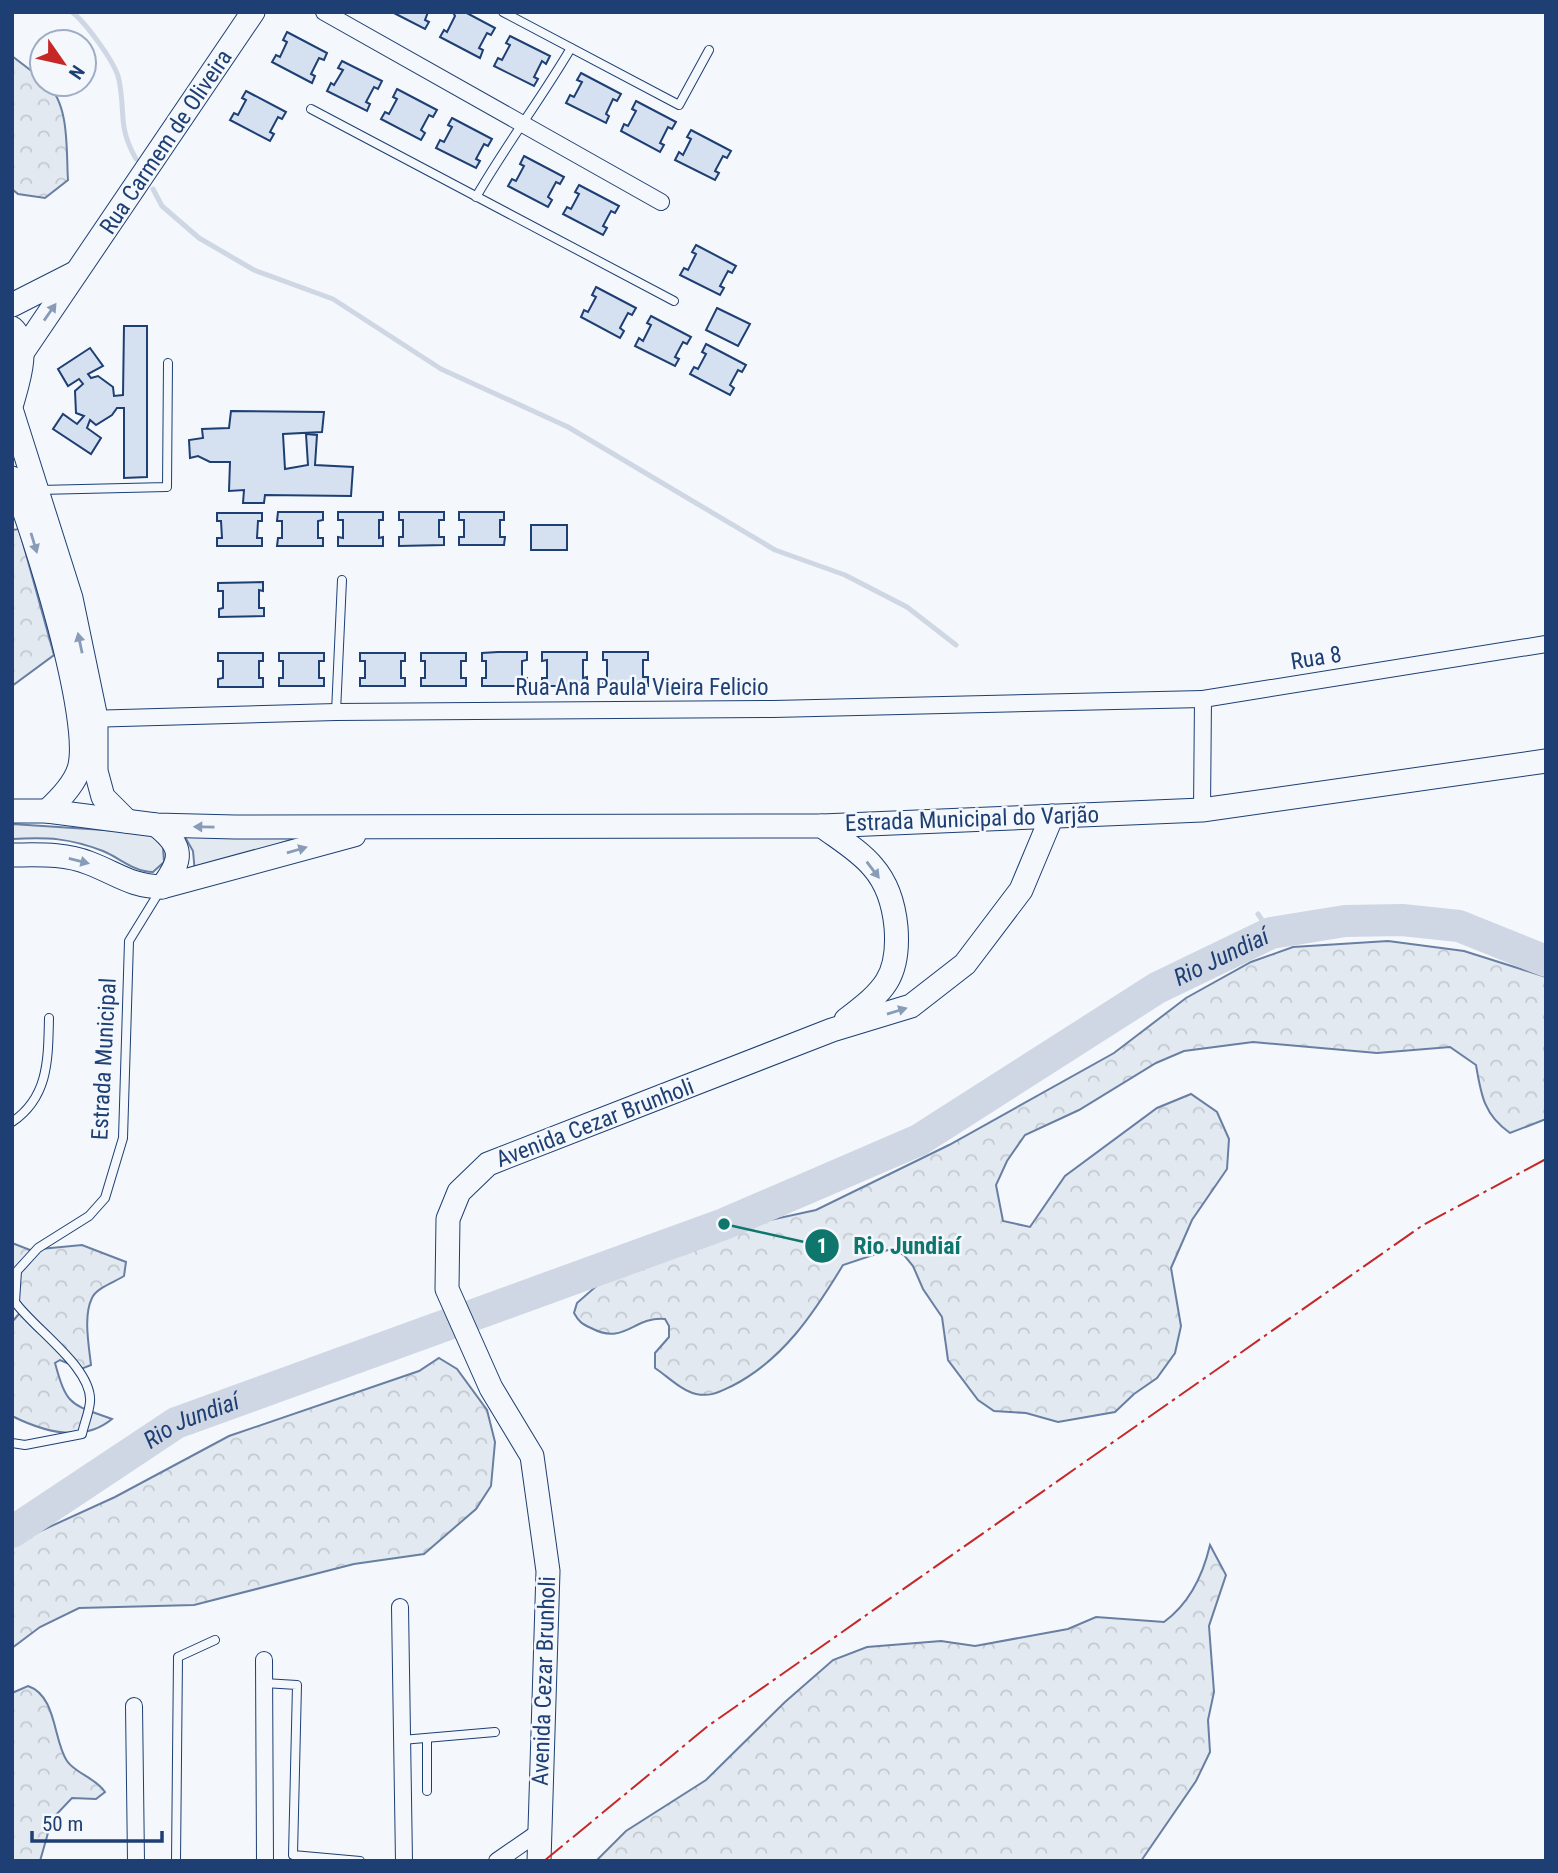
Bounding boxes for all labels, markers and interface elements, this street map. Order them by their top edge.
north arrow [28,28,98,98]
street label: Rua Carmem de Oliveira [94,45,238,239]
text: N [64,61,89,83]
one-way arrow [43,303,57,321]
one-way arrow [29,533,39,554]
one-way arrow [75,632,86,654]
street label: Rua 8 [1289,641,1343,675]
street label: Rua Ana Paula Vieira Felicio [515,674,769,701]
street label: Estrada Municipal do Varjão [845,801,1099,837]
one-way arrow [193,821,215,832]
one-way arrow [287,845,308,855]
one-way arrow [69,856,91,867]
one-way arrow [866,861,880,880]
water label: Rio Jundiaí [1169,921,1277,992]
street label: Estrada Municipal [86,977,122,1141]
one-way arrow [887,1005,908,1015]
street label: Avenida Cezar Brunholi [492,1073,698,1173]
callout: Rio Jundiaí [805,1223,975,1268]
text: Rio Jundiaí [853,1232,963,1260]
text: 1 [817,1234,827,1258]
water label: Rio Jundiaí [138,1386,246,1455]
street label: Avenida Cezar Brunholi [527,1576,561,1786]
scale bar [32,1800,161,1844]
text: 50 m [42,1812,83,1836]

